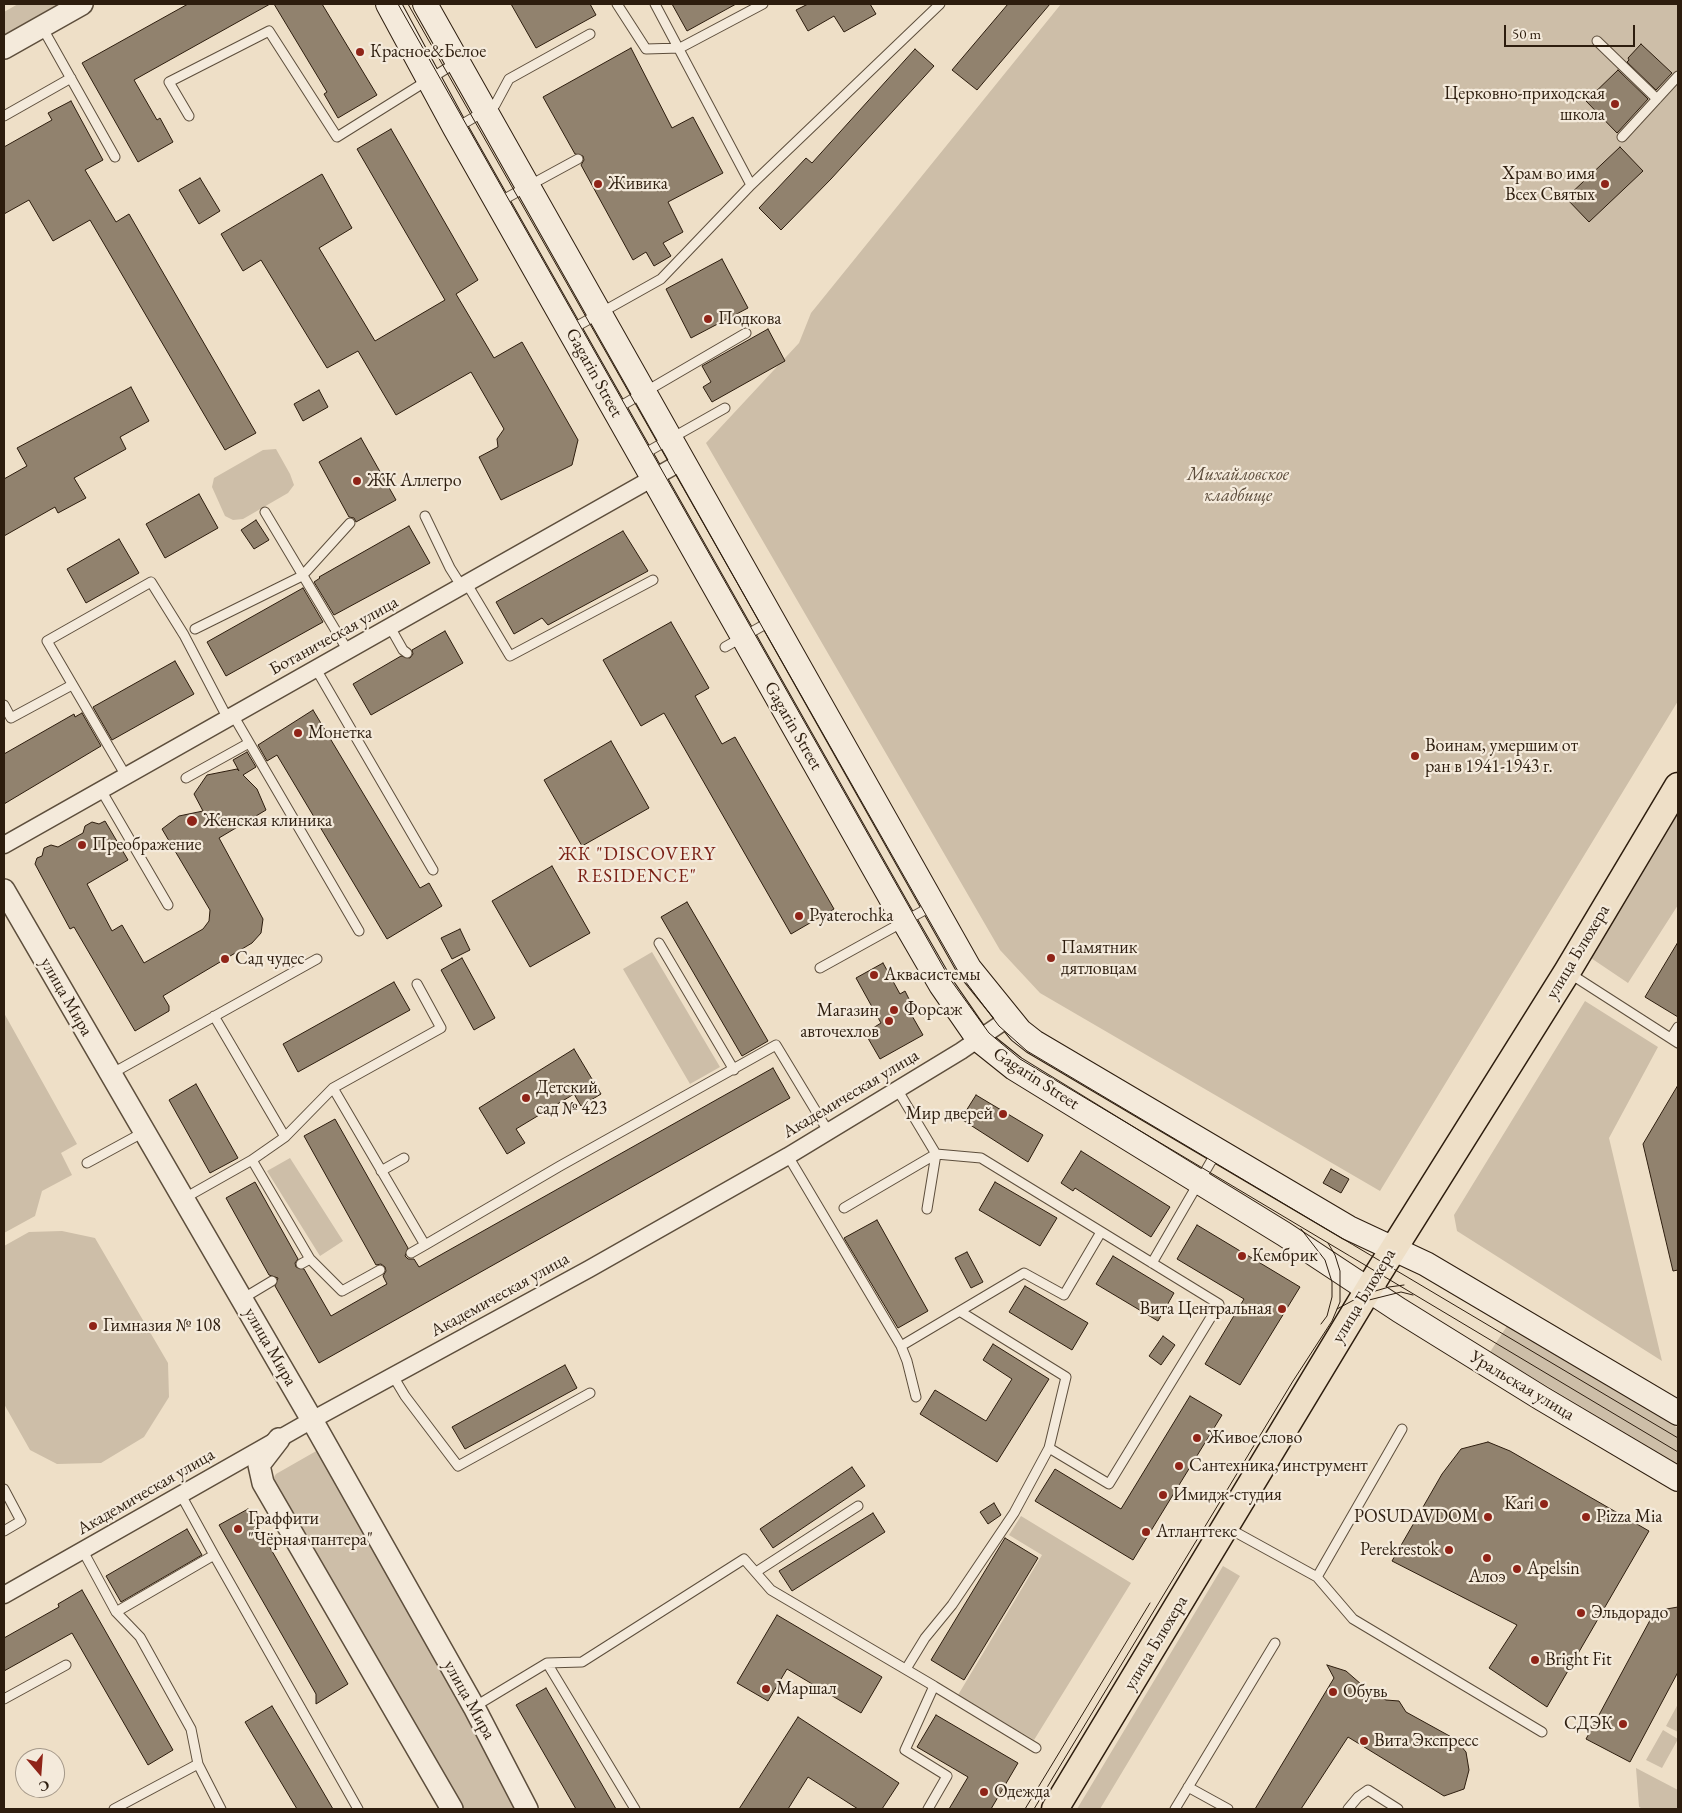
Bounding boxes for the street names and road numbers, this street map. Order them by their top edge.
street label: Gagarin Street [561,325,627,421]
street label: Ботаническая улица [266,592,402,680]
street label: Gagarin Street [759,678,827,774]
street label: улица Блюхера [1541,901,1615,1003]
street label: улица Мира [35,954,97,1040]
street label: Gagarin Street [989,1043,1083,1115]
street label: Академическая улица [779,1045,923,1143]
street label: улица Блюхера [1327,1245,1401,1347]
street label: Академическая улица [427,1248,573,1342]
street label: улица Мира [239,1304,301,1390]
street label: Уральская улица [1466,1346,1578,1426]
street label: Академическая улица [73,1444,219,1540]
street label: улица Блюхера [1119,1592,1193,1694]
street label: улица Мира [438,1656,500,1744]

